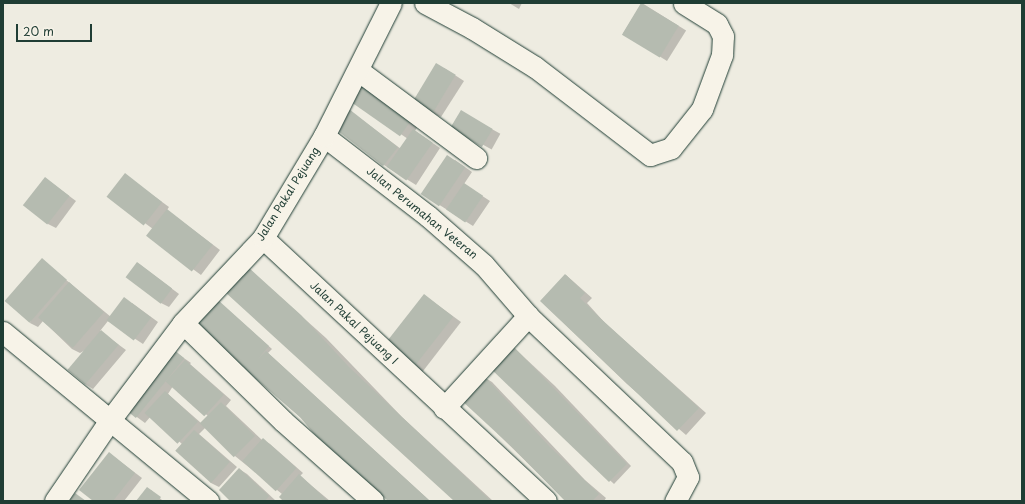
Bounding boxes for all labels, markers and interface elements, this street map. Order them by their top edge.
scale bar [18,16,94,42]
text: 20 m [23,22,54,40]
street label: Jalan Pakal Pejuang [254,144,322,244]
street label: Jalan Perumahan Veteran [364,164,480,262]
street label: Jalan Pakal Pejuang I [307,279,401,367]

